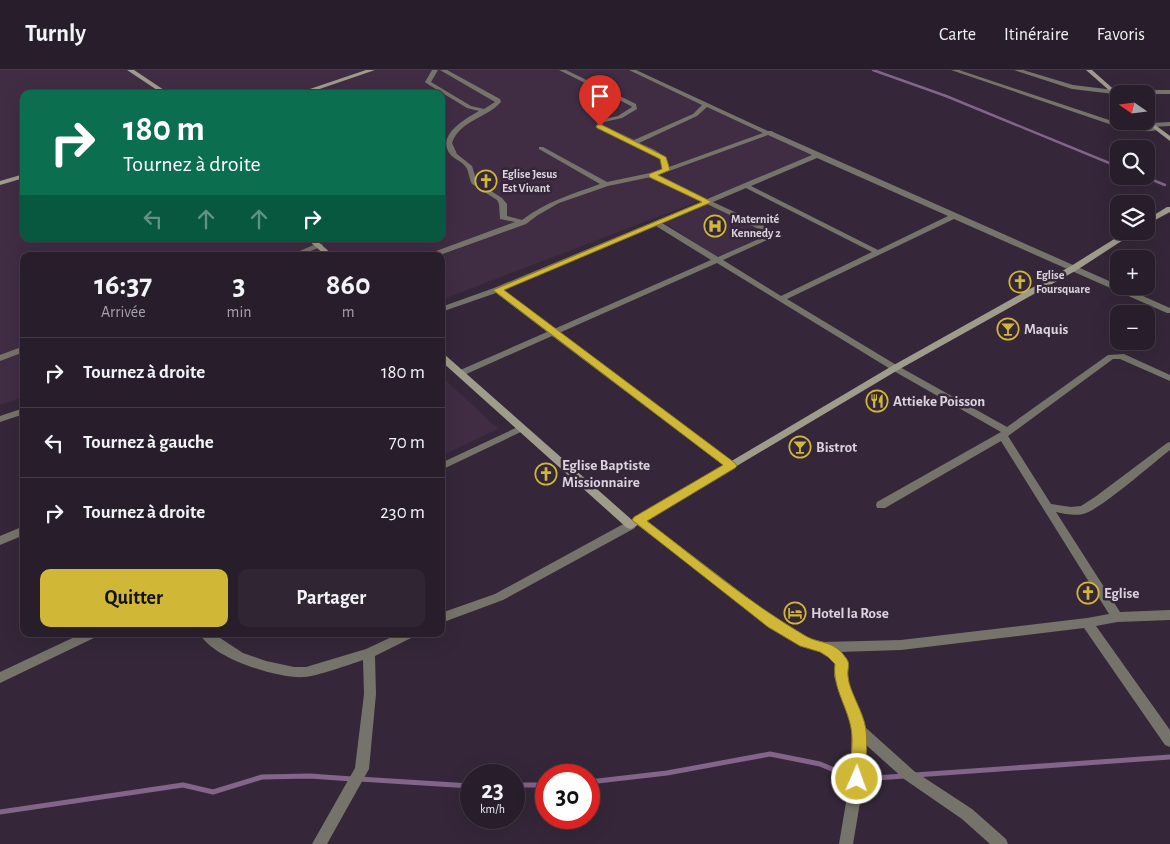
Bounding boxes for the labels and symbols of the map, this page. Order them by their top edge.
pin [579,75,621,126]
north arrow [1110,85,1155,130]
place label: Eglise Jesus Est Vivant [502,168,557,194]
church icon: Eglise Jesus Est Vivant [474,169,498,193]
place label: Maternité Kennedy 2 [731,213,781,240]
hospital icon: Maternité Kennedy 2 [703,214,727,238]
place label: Eglise Foursquare [1036,269,1090,295]
church icon: Eglise Foursquare [1008,270,1032,294]
bar icon: Maquis [996,317,1020,341]
place label: Maquis [1024,322,1069,337]
restaurant icon: Attieke Poisson [865,389,889,413]
place label: Attieke Poisson [893,394,985,409]
bar icon: Bistrot [788,435,812,459]
place label: Bistrot [816,440,857,455]
place label: Eglise Baptiste Missionnaire [562,458,650,490]
church icon: Eglise Baptiste Missionnaire [534,462,558,486]
church icon: Eglise [1076,581,1100,605]
place label: Eglise [1104,586,1139,601]
hotel icon: Hotel la Rose [783,601,807,625]
place label: Hotel la Rose [811,606,889,621]
position arrow [830,752,882,804]
speed limit sign: 30 [535,764,600,829]

